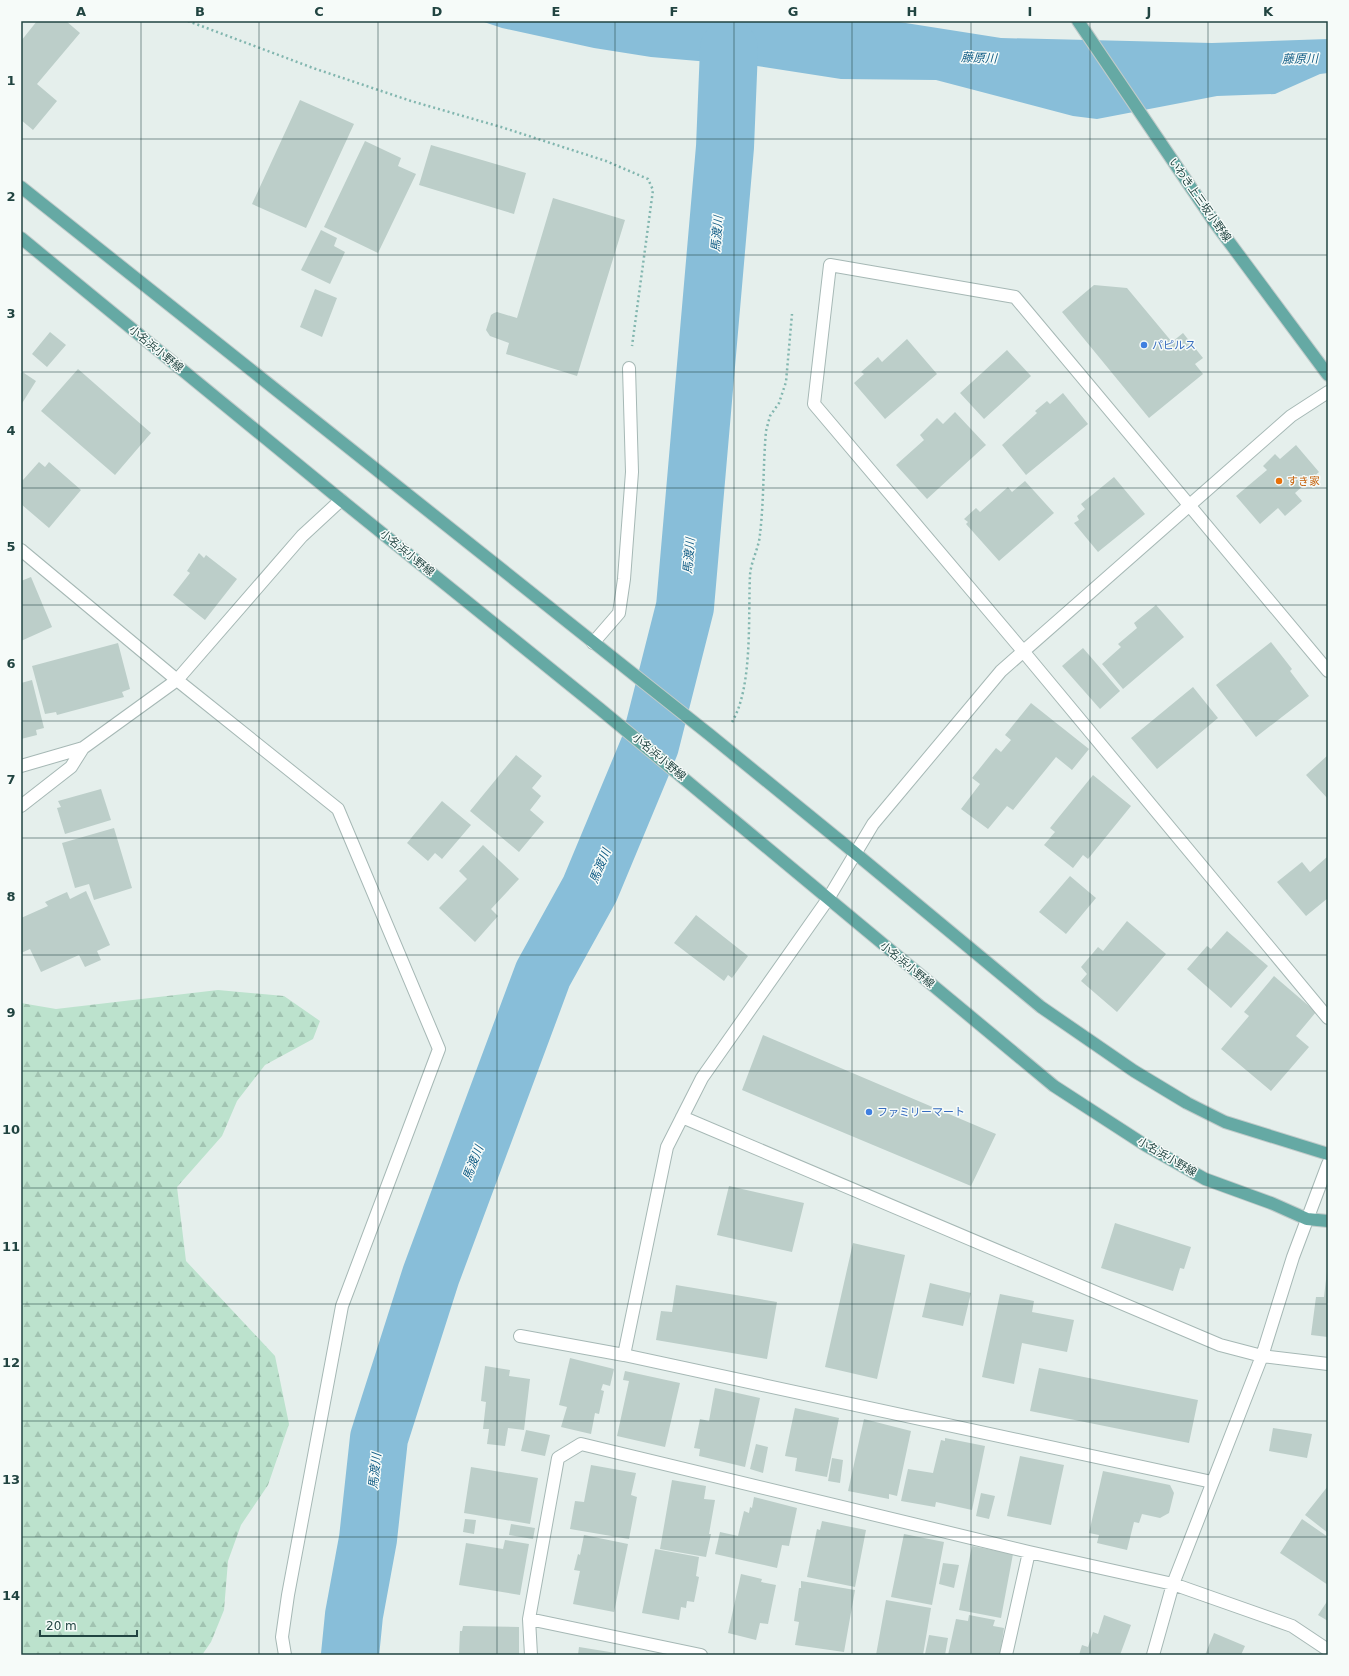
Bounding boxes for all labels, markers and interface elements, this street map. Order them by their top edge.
text: A [76,4,86,19]
text: B [195,4,205,19]
text: C [314,4,324,19]
text: D [432,4,443,19]
text: E [552,4,560,19]
text: F [670,4,678,19]
text: G [788,4,798,19]
text: H [907,4,917,19]
text: I [1028,4,1032,19]
text: J [1146,4,1151,19]
text: K [1263,4,1274,19]
water label: 藤原川 [961,50,999,66]
water label: 藤原川 [1282,52,1320,66]
text: 1 [6,73,16,88]
street label: いわき上三坂小野線 [1166,156,1234,244]
text: 2 [6,189,16,204]
water label: 馬渡川 [708,213,726,253]
text: 3 [6,306,16,321]
street label: 小名浜小野線 [126,323,186,375]
place label: パピルス [1152,339,1196,352]
marker: パピルス [1139,340,1149,350]
text: 4 [6,423,16,438]
place label: すき家 [1287,475,1320,488]
marker: すき家 [1274,476,1284,486]
street label: 小名浜小野線 [377,527,437,579]
water label: 馬渡川 [680,535,698,575]
text: 5 [6,539,16,554]
text: 6 [6,656,16,671]
street label: 小名浜小野線 [630,731,688,783]
text: 7 [6,772,16,787]
water label: 馬渡川 [587,845,614,885]
text: 8 [6,889,16,904]
street label: 小名浜小野線 [877,939,937,991]
text: 9 [6,1005,16,1020]
place label: ファミリーマート [877,1106,965,1119]
marker: ファミリーマート [864,1107,874,1117]
text: 10 [2,1122,20,1137]
street label: 小名浜小野線 [1135,1135,1199,1179]
water label: 馬渡川 [460,1142,487,1182]
text: 11 [2,1239,20,1254]
text: 12 [2,1355,20,1370]
water label: 馬渡川 [366,1450,384,1490]
text: 13 [2,1472,20,1487]
text: 14 [2,1588,20,1603]
scale bar [40,1612,137,1638]
text: 20 m [46,1619,77,1633]

